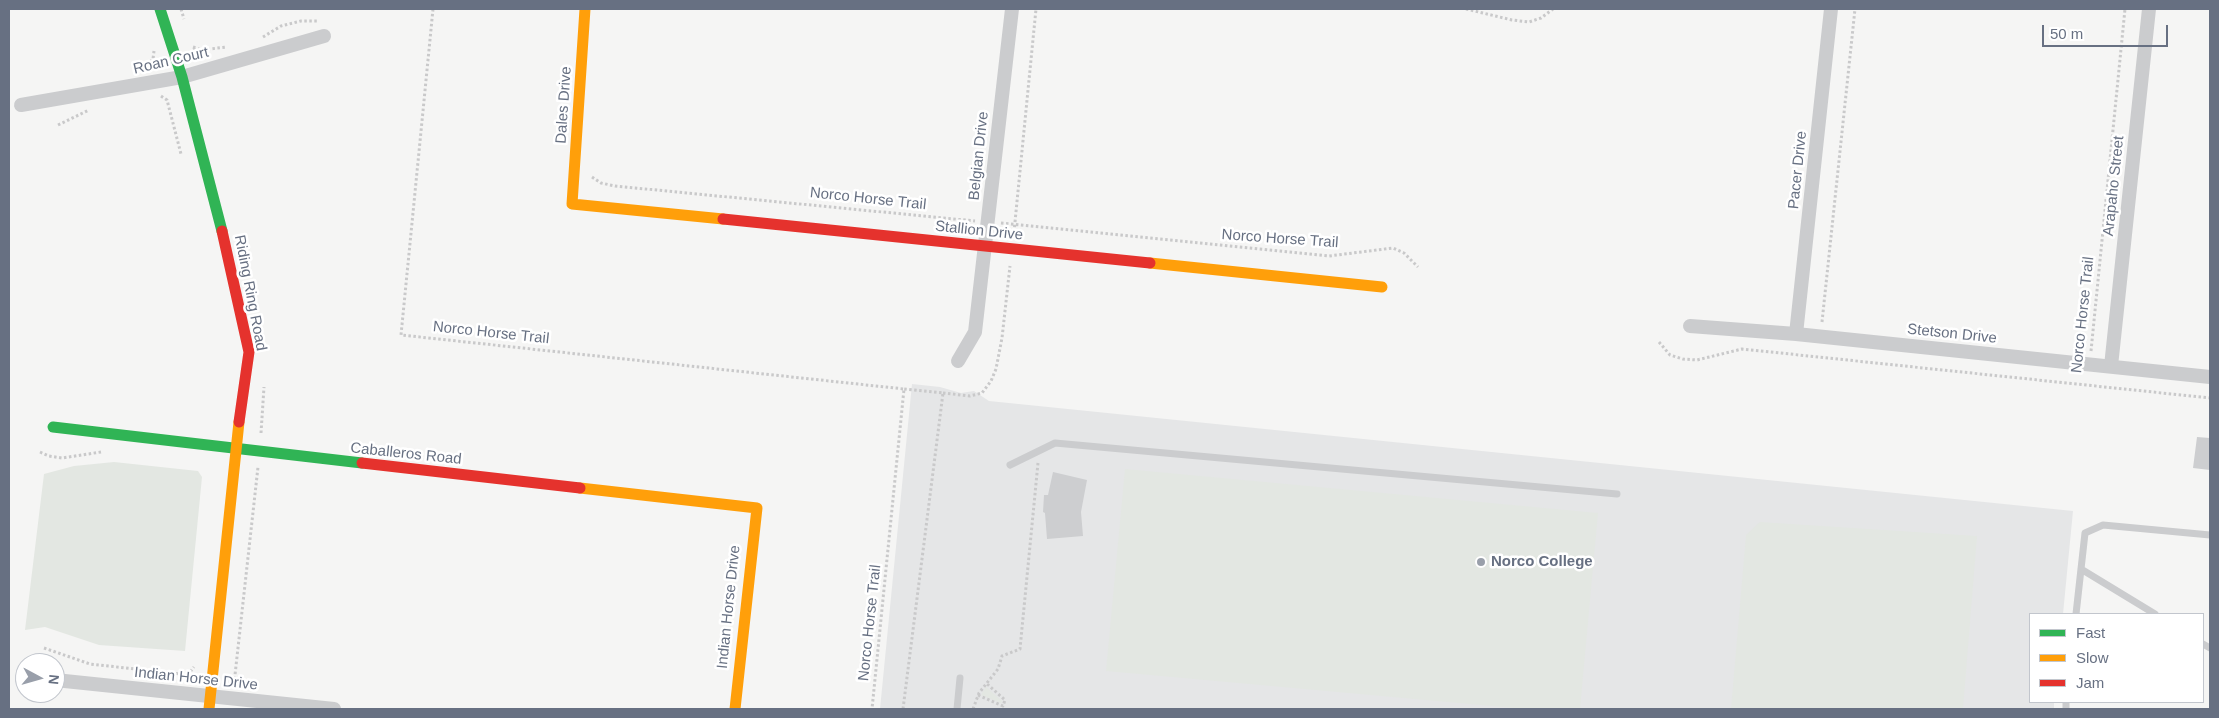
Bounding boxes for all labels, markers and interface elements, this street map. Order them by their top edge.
scale bar [2044,15,2170,47]
text: 50 m [2050,25,2083,42]
street label: Roan Court [132,44,210,78]
street label: Dales Drive [552,66,576,144]
street label: Belgian Drive [965,111,993,201]
street label: Pacer Drive [1785,130,1811,210]
street label: Arapaho Street [2100,135,2128,237]
street label: Norco Horse Trail [809,184,927,214]
street label: Stallion Drive [934,217,1024,245]
street label: Norco Horse Trail [1221,226,1339,252]
street label: Riding Ring Road [230,234,270,352]
street label: Norco Horse Trail [2068,256,2098,374]
street label: Norco Horse Trail [432,318,550,348]
street label: Stetson Drive [1906,320,1998,348]
street label: Caballeros Road [349,439,463,469]
street label: Indian Horse Drive [714,544,744,670]
place label: Norco College [1491,553,1593,571]
marker: Norco College [1475,556,1487,568]
street label: Norco Horse Trail [855,564,885,682]
legend [2029,613,2204,703]
text: Fast [2076,624,2105,641]
text: Slow [2076,649,2109,666]
north arrow [15,653,65,703]
street label: Indian Horse Drive [133,664,259,694]
text: N [45,674,62,685]
text: Jam [2076,674,2104,691]

